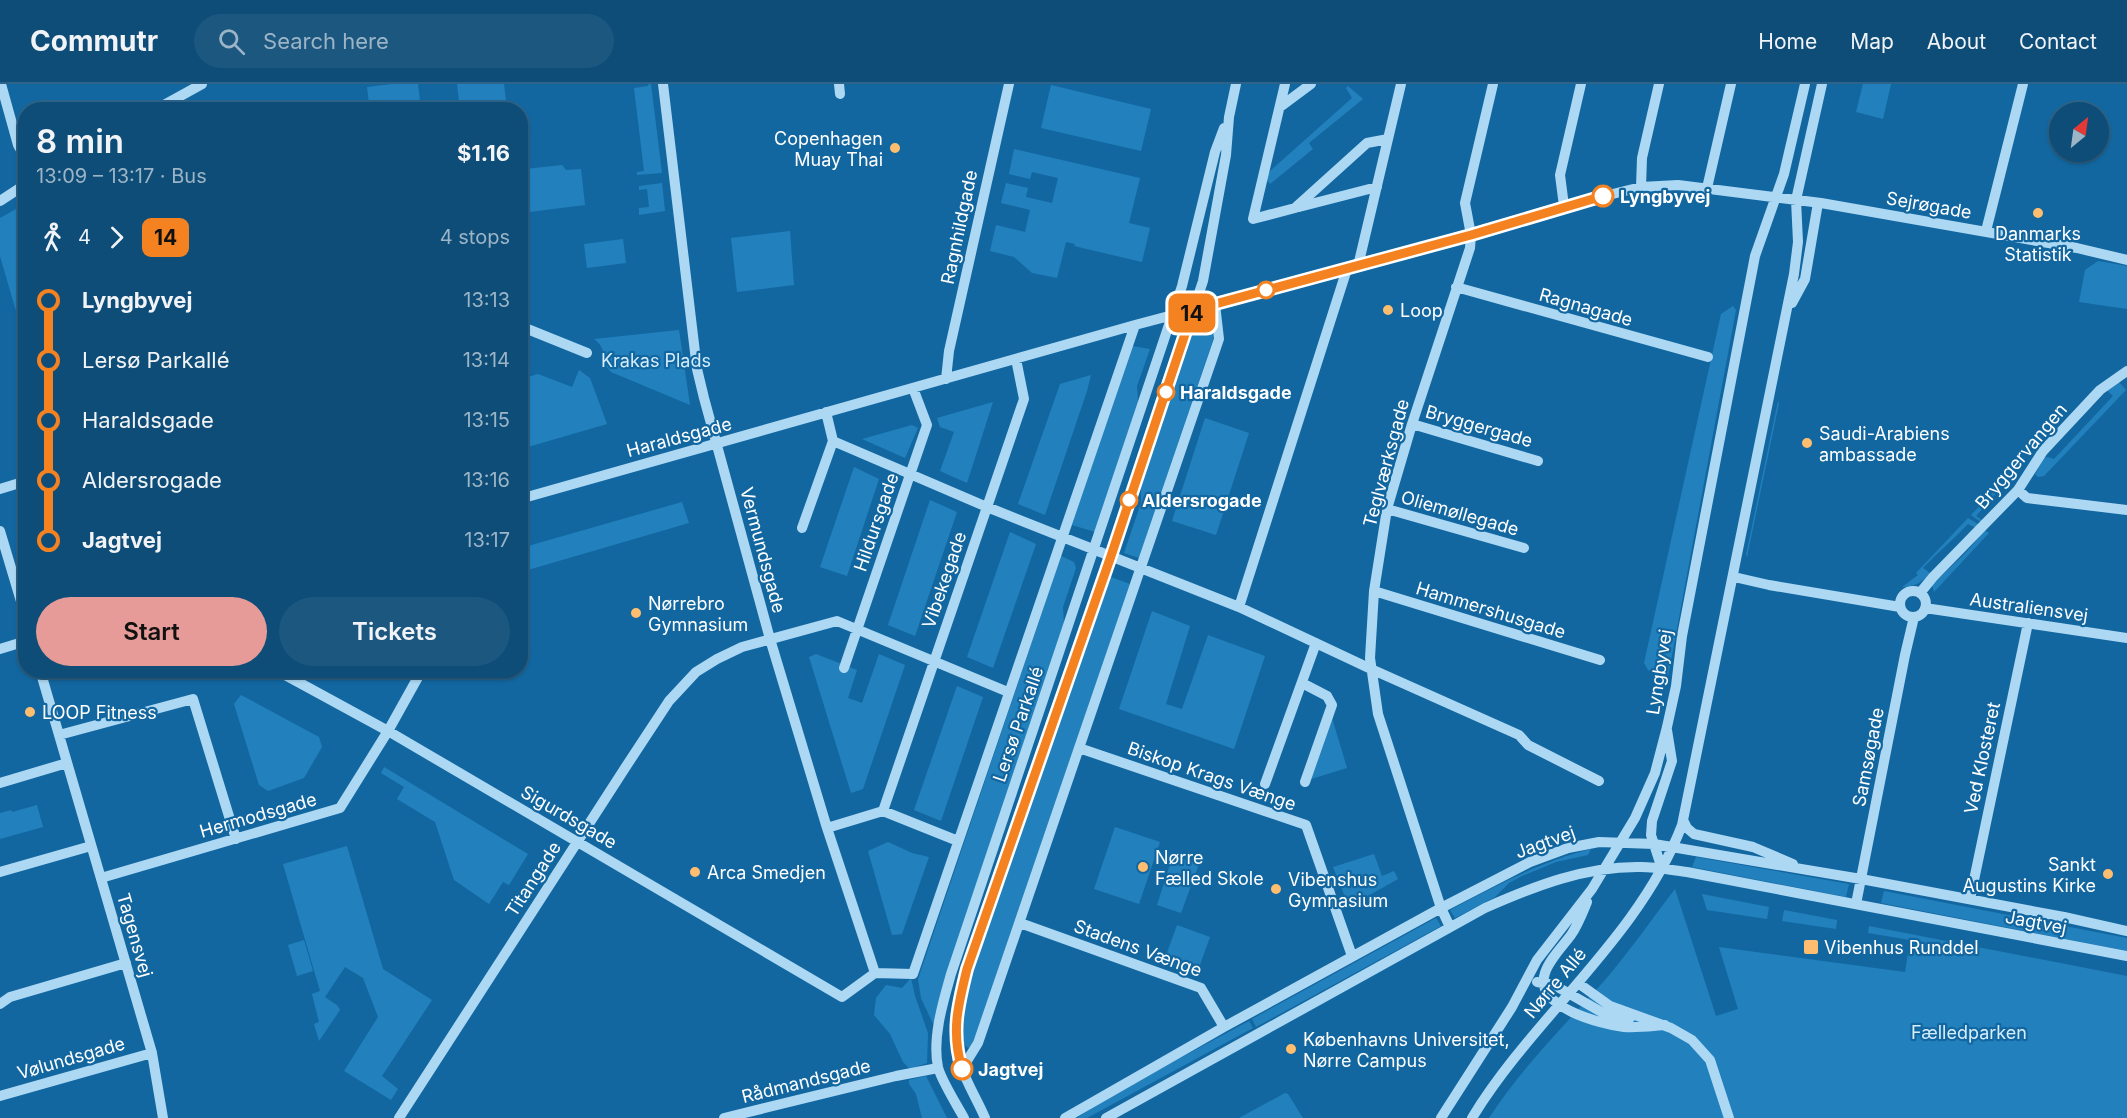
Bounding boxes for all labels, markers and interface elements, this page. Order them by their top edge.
search box [194,14,614,68]
text: Commutr [30,24,158,58]
icon: search [215,25,248,58]
text: Search here [263,28,389,54]
text: Home [1758,29,1817,54]
text: Map [1850,29,1894,54]
text: About [1927,29,1986,54]
text: Contact [2019,29,2097,54]
north arrow [2049,102,2109,162]
map controls [2049,102,2109,162]
text: 8 min [36,121,124,161]
place label: Copenhagen Muay Thai [774,128,883,170]
text: $1.16 [457,140,510,166]
marker: Copenhagen Muay Thai [888,141,902,155]
text: 13:09 – 13:17 · Bus [36,164,207,188]
street label: Ragnhildgade [937,168,981,286]
marker: Lyngbyvej [1592,185,1614,207]
place label: Lyngbyvej [1620,186,1710,207]
street label: Sejrøgade [1885,187,1973,223]
marker: Danmarks Statistik [2031,206,2045,220]
icon: walk [36,221,69,254]
icon: forward [100,221,133,254]
place label: Danmarks Statistik [1995,223,2081,265]
text: 4 [78,225,91,249]
text: 14 [154,225,177,250]
text: 4 stops [440,225,510,249]
unlabelled marker [1257,281,1275,299]
street label: Ragnagade [1537,284,1635,330]
text: Lyngbyvej [82,287,192,313]
text: 13:13 [463,288,510,312]
line badge: 14 [1165,294,1219,332]
place label: Loop [1400,300,1443,321]
text: 14 [1180,301,1204,326]
marker: Loop [1381,303,1395,317]
text: Lersø Parkallé [82,347,229,373]
text: 13:14 [463,348,510,372]
park label: Krakas Plads [601,350,711,371]
place label: Haraldsgade [1180,382,1292,403]
marker: Haraldsgade [1157,383,1175,401]
street label: Teglværksgade [1359,397,1413,529]
street label: Bryggervangen [1971,399,2071,513]
street label: Bryggergade [1423,401,1535,451]
text: Haraldsgade [82,407,214,433]
text: 13:15 [463,408,510,432]
street label: Haraldsgade [624,413,734,461]
place label: Saudi-Arabiens ambassade [1819,423,1950,465]
marker: Saudi-Arabiens ambassade [1800,436,1814,450]
text: Aldersrogade [82,467,222,493]
text: 13:16 [463,468,510,492]
street label: Hildursgade [849,470,903,574]
street label: Vermundsgade [736,485,790,615]
street label: Oliemøllegade [1399,486,1521,540]
place label: Aldersrogade [1142,490,1262,511]
marker: Aldersrogade [1120,491,1138,509]
text: Jagtvej [82,527,162,553]
text: 13:17 [464,528,510,552]
street label: Vibekegade [918,529,970,631]
street label: Hammershusgade [1414,577,1568,643]
street label: Australiensvej [1968,588,2090,626]
place label: Nørrebro Gymnasium [648,593,748,635]
button: Start [36,597,267,666]
button: Tickets [279,597,510,666]
marker: Nørrebro Gymnasium [629,606,643,620]
street label: Lyngbyvej [1642,628,1676,716]
street label: Lersø Parkallé [988,664,1048,784]
street label: Ved Klosteret [1960,700,2004,816]
place label: LOOP Fitness [42,702,157,723]
marker: LOOP Fitness [23,705,37,719]
street label: Samsøgade [1848,706,1888,808]
street label: Biskop Krags Vænge [1125,737,1299,815]
street label: Sigurdsgade [517,781,621,853]
street label: Hermodsgade [197,788,319,842]
street label: Jagtvej [1512,821,1578,863]
street label: Titangade [501,837,565,921]
place label: Nørre Fælled Skole [1155,847,1264,889]
place label: Sankt Augustins Kirke [1963,854,2096,896]
marker: Nørre Fælled Skole [1136,860,1150,874]
place label: Arca Smedjen [707,862,826,883]
marker: Arca Smedjen [688,865,702,879]
marker: Sankt Augustins Kirke [2101,867,2115,881]
place label: Vibenshus Gymnasium [1288,869,1388,911]
marker: Vibenshus Gymnasium [1269,882,1283,896]
street label: Tagensvej [113,890,157,980]
street label: Jagtvej [2003,906,2069,938]
street label: Stadens Vænge [1071,915,1205,981]
place label: Vibenhus Runddel [1824,937,1979,958]
marker: Vibenhus Runddel [1802,938,1820,956]
street label: Nørre Allé [1520,944,1590,1022]
park label: Fælledparken [1911,1022,2027,1043]
place label: Københavns Universitet, Nørre Campus [1303,1029,1510,1071]
street label: Vølundsgade [15,1033,127,1083]
marker: Københavns Universitet, Nørre Campus [1284,1042,1298,1056]
street label: Rådmandsgade [739,1055,873,1107]
marker: Jagtvej [951,1058,973,1080]
place label: Jagtvej [978,1059,1043,1080]

